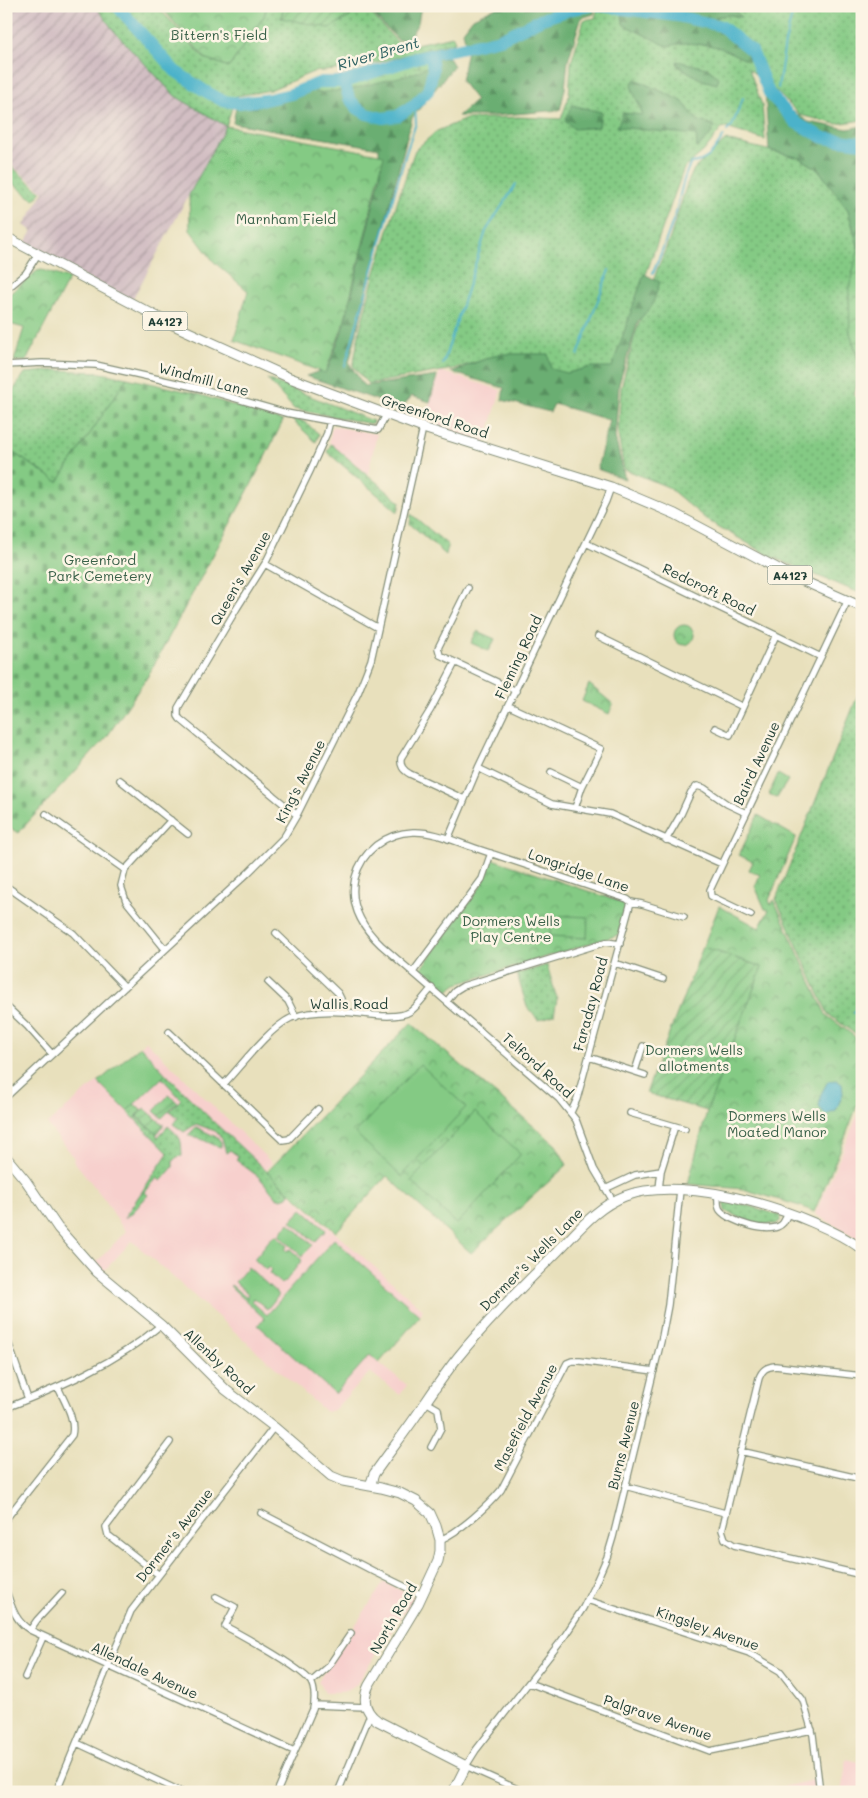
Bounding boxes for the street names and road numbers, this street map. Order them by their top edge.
road number: A4127 [142,312,188,331]
street label: Windmill Lane [157,358,251,400]
street label: Greenford Road [379,390,491,442]
street label: Queen's Avenue [205,527,275,629]
street label: Redcroft Road [659,558,759,620]
road number: A4127 [768,566,812,584]
street label: Fleming Road [490,612,546,702]
street label: Baird Avenue [728,718,784,808]
street label: King's Avenue [271,736,329,826]
street label: Longridge Lane [526,844,632,896]
street label: Faraday Road [568,955,612,1053]
street label: Wallis Road [310,994,388,1013]
street label: Telford Road [499,1028,578,1102]
street label: Dormer’s Wells Lane [475,1203,587,1315]
street label: Allenby Road [180,1324,258,1398]
street label: Masefield Avenue [489,1360,561,1474]
street label: Burns Avenue [603,1399,643,1491]
street label: Dormer's Avenue [131,1484,217,1586]
street label: North Road [365,1579,421,1657]
street label: Kingsley Avenue [654,1601,762,1655]
street label: Allendale Avenue [88,1637,202,1703]
street label: Palgrave Avenue [601,1690,715,1744]

